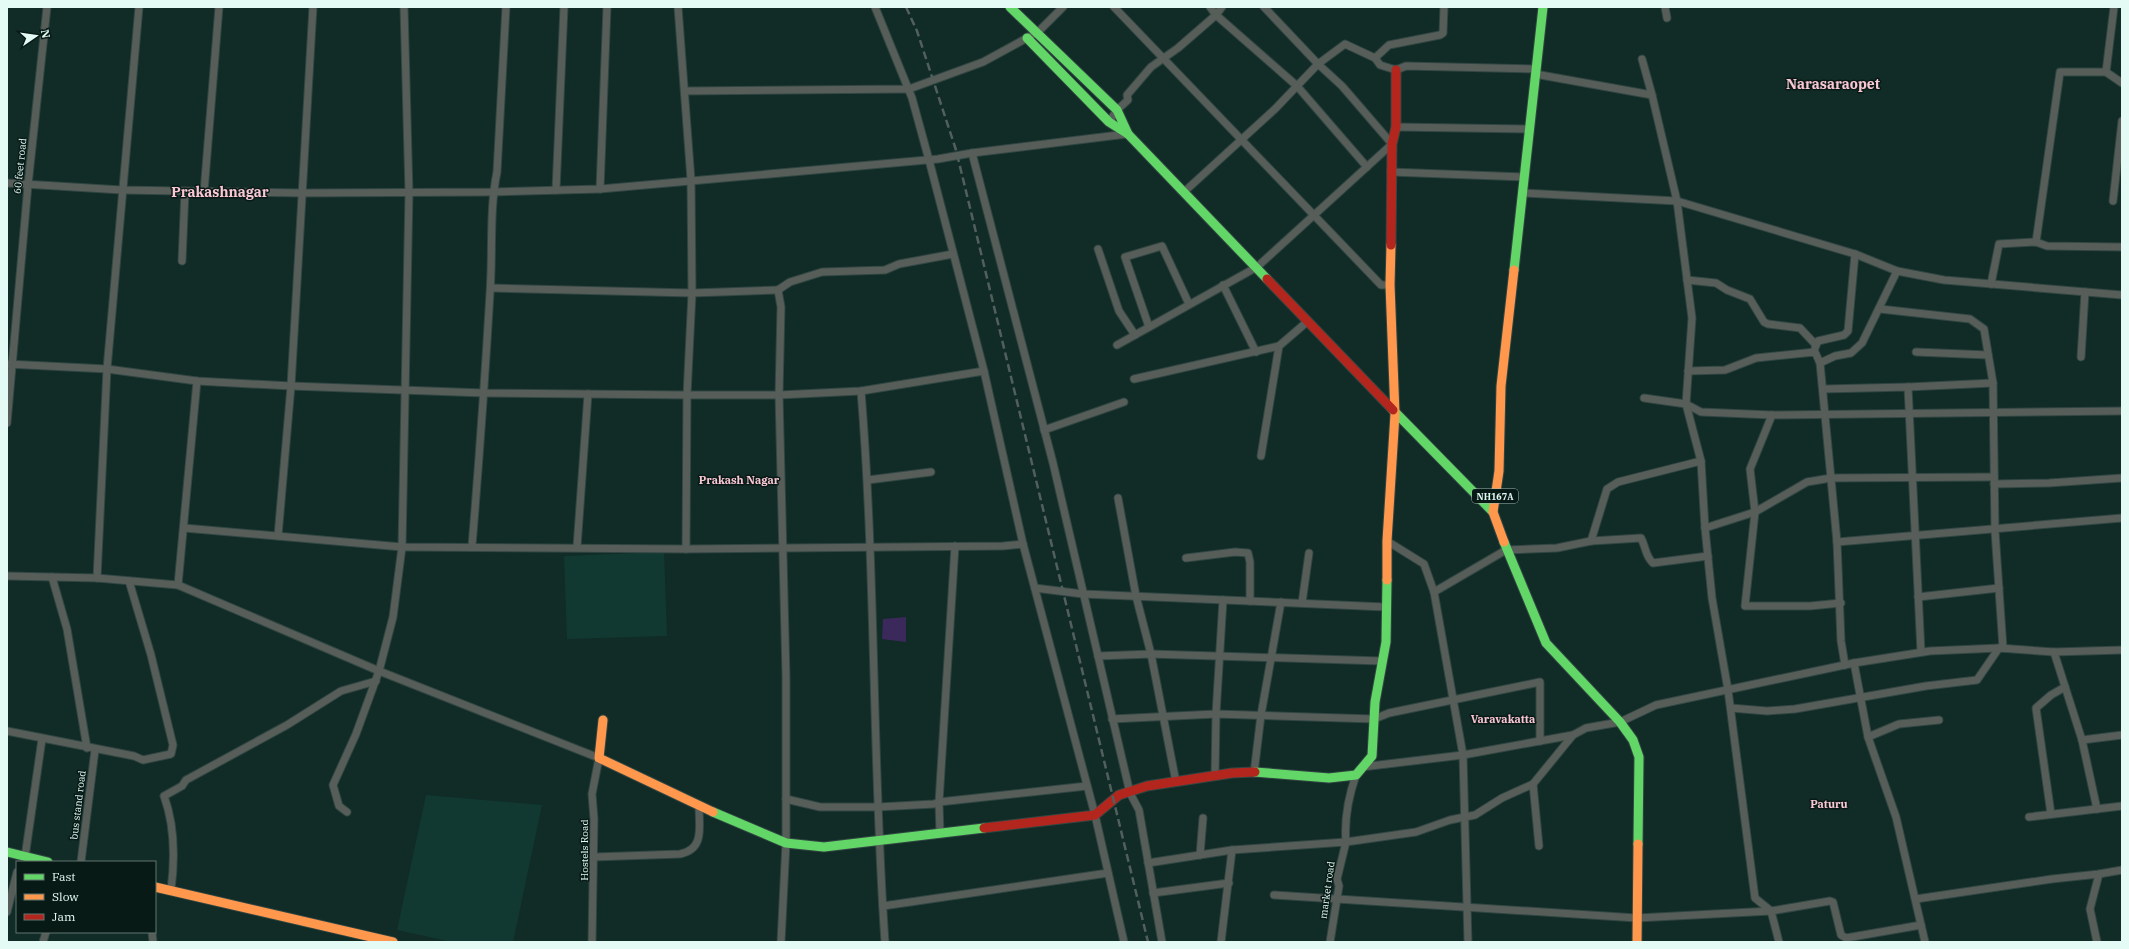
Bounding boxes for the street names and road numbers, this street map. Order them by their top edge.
street label: 60 feet road [11,137,29,195]
road number: NH167A [1472,489,1518,503]
street label: bus stand road [67,770,89,840]
street label: Hostels Road [578,819,591,881]
street label: market road [1317,860,1337,920]

